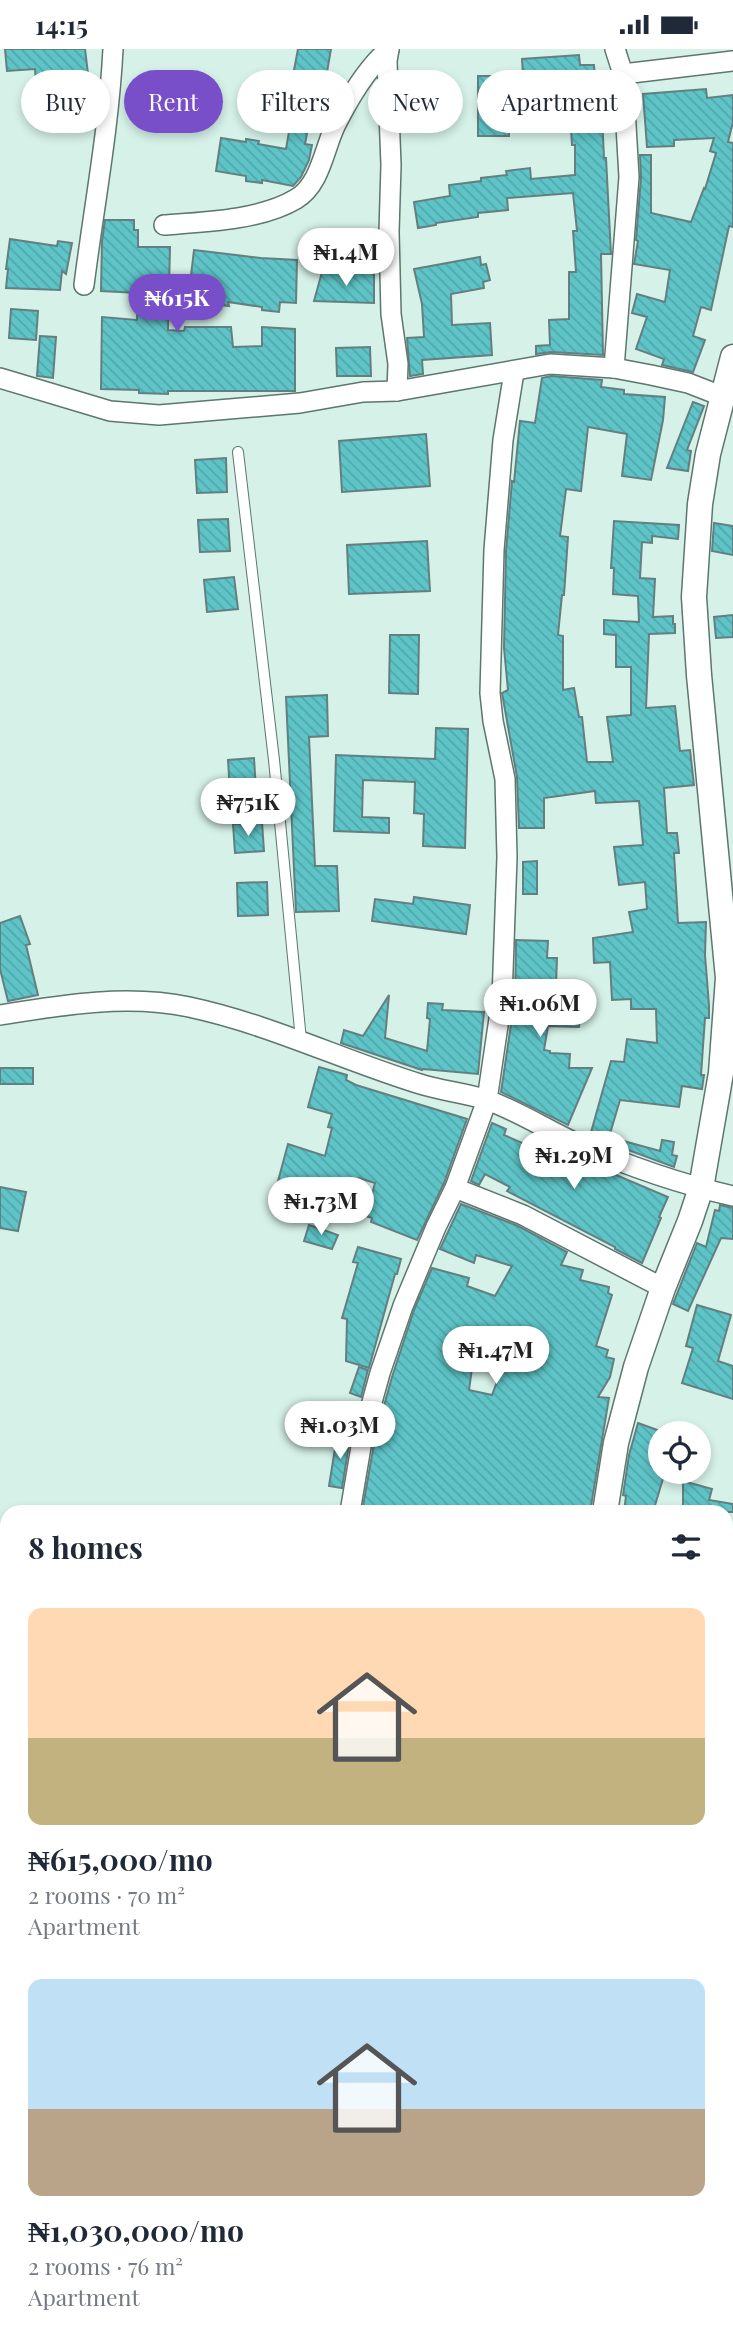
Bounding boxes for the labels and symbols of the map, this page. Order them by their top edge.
pin: ₦1.4M [297,229,395,288]
pin: ₦615K [128,275,226,334]
pin: ₦751K [199,779,297,838]
pin: ₦1.06M [483,979,597,1039]
pin: ₦1.29M [517,1131,631,1191]
pin: ₦1.73M [264,1177,378,1237]
pin: ₦1.47M [439,1327,553,1386]
pin: ₦1.03M [283,1401,397,1461]

